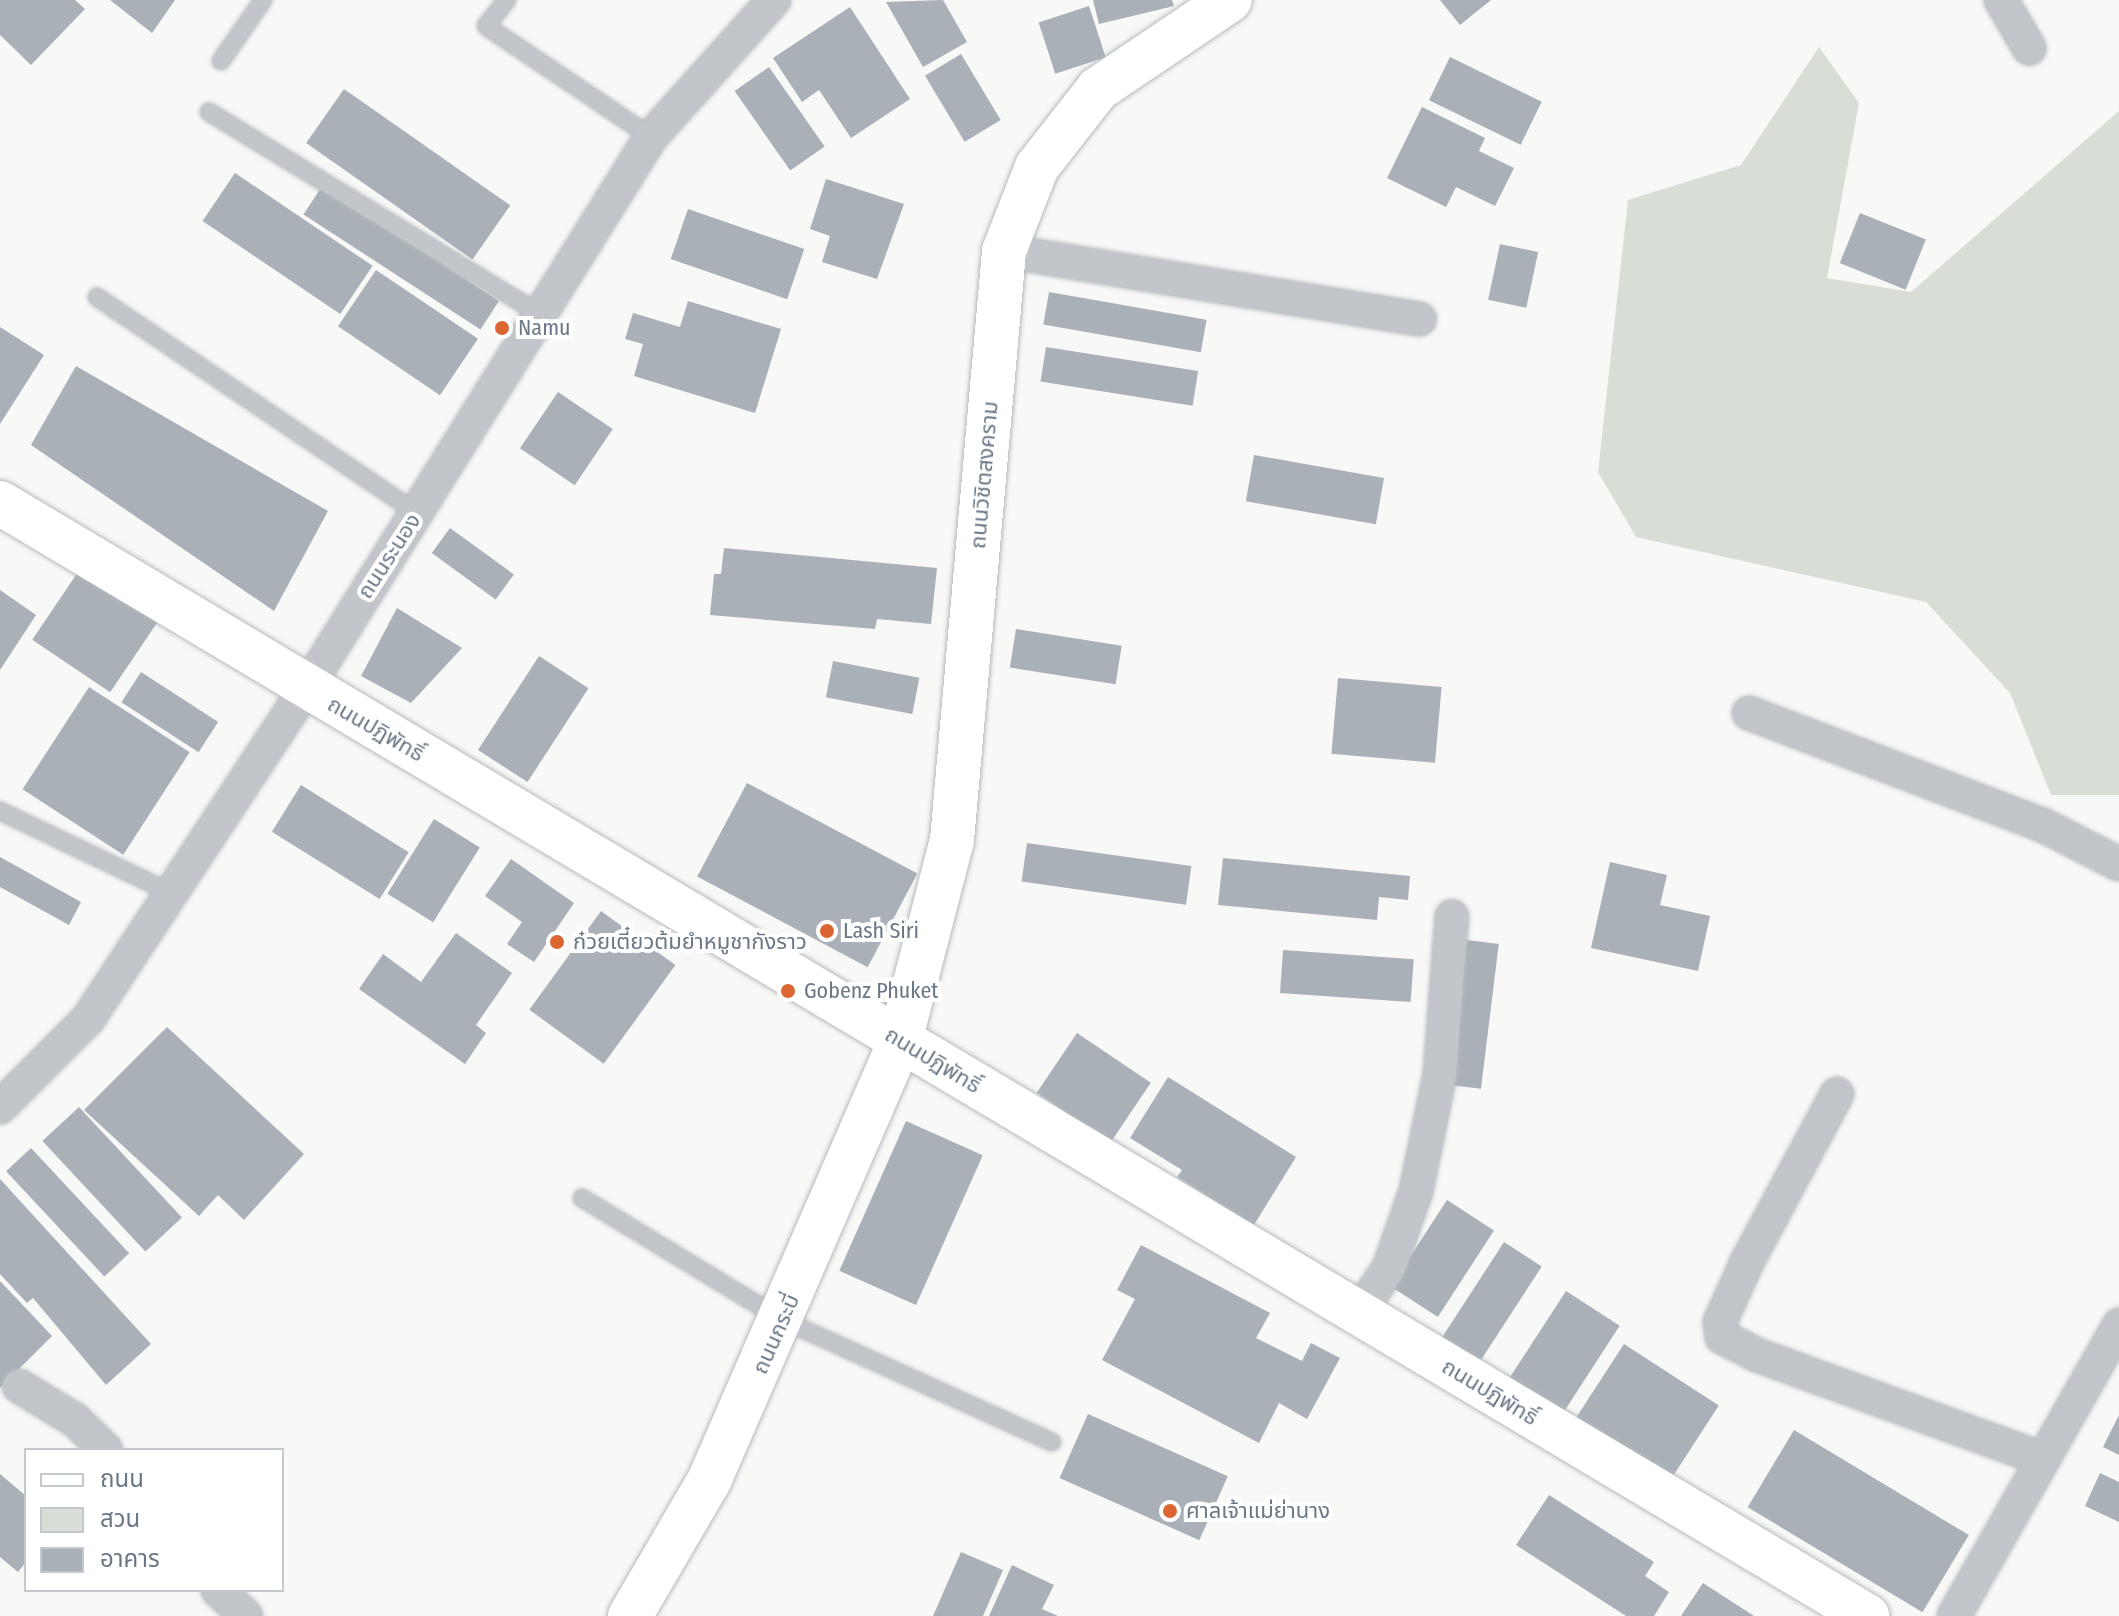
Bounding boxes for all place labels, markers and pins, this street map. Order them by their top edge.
place label: Namu [518,315,571,341]
marker: Namu [493,319,511,337]
place label: Lash Siri [843,918,919,944]
marker: Lash Siri [818,922,836,940]
place label: ก๋วยเตี๋ยวต้มยำหมูชากังราว [573,929,807,955]
marker: ก๋วยเตี๋ยวต้มยำหมูชากังราว [548,933,566,951]
place label: Gobenz Phuket [804,978,938,1004]
marker: Gobenz Phuket [779,982,797,1000]
place label: ศาลเจ้าแม่ย่านาง [1186,1498,1330,1524]
marker: ศาลเจ้าแม่ย่านาง [1161,1502,1179,1520]

